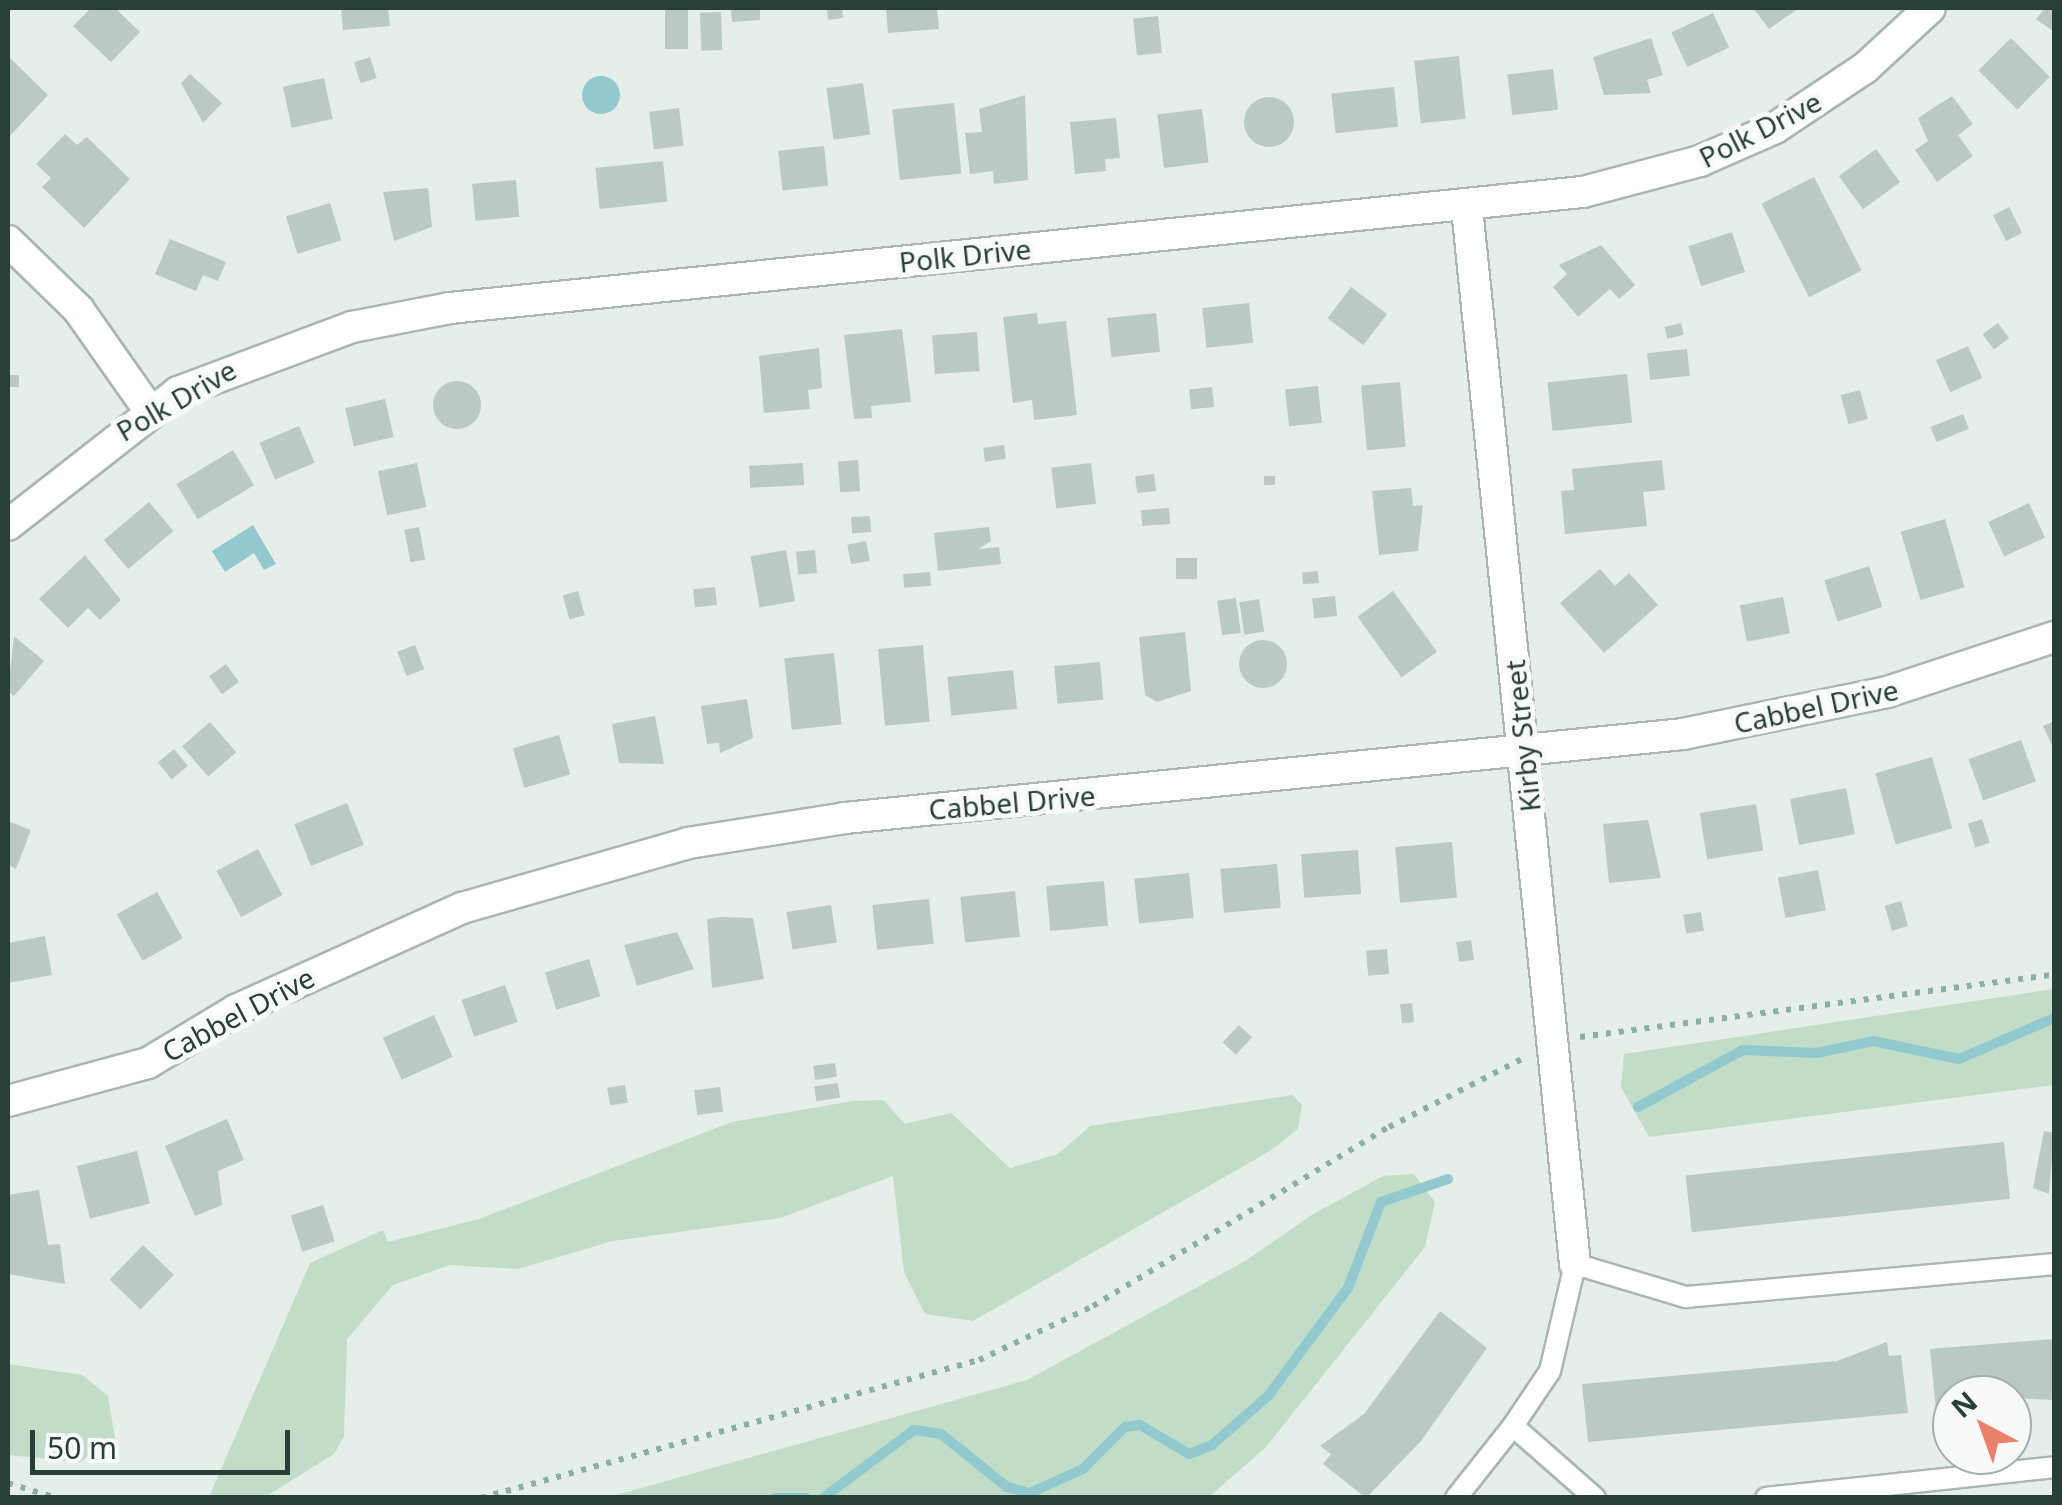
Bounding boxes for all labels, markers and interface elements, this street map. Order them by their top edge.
street label: Polk Drive [1693,84,1827,174]
street label: Polk Drive [897,231,1033,279]
street label: Polk Drive [110,352,242,448]
street label: Kirby Street [1497,658,1547,814]
street label: Cabbel Drive [1731,672,1901,740]
street label: Cabbel Drive [927,778,1097,826]
street label: Cabbel Drive [156,960,320,1068]
north arrow [1932,1375,2032,1475]
text: N [1943,1382,1985,1426]
scale bar [35,1410,295,1472]
text: 50 m [47,1427,117,1468]

